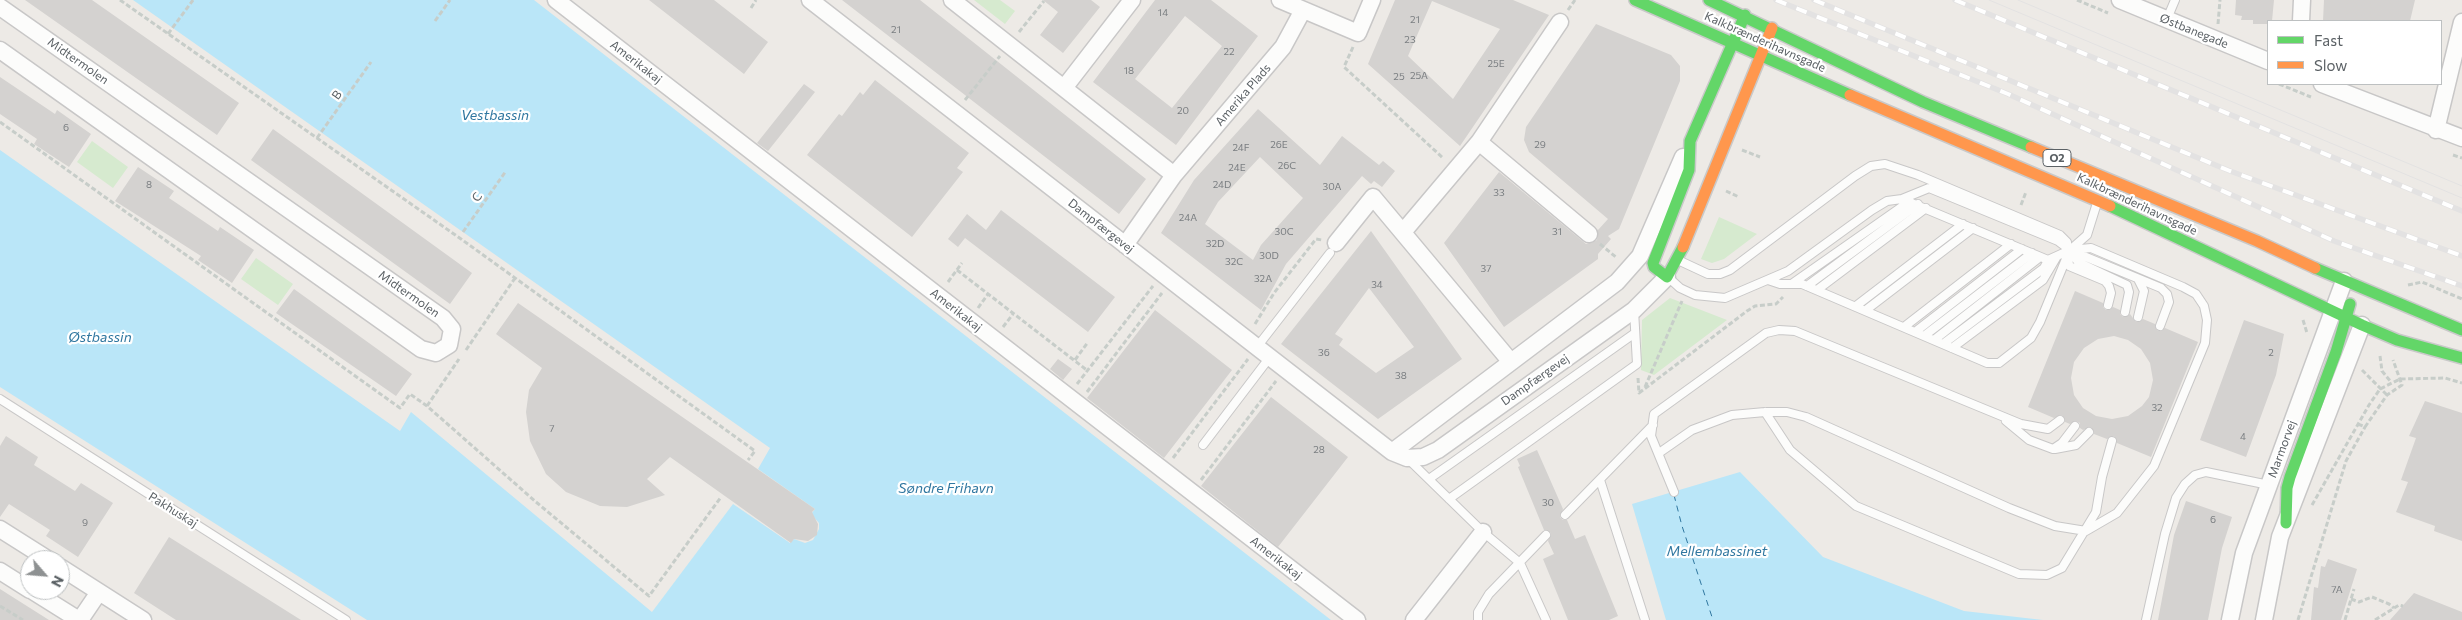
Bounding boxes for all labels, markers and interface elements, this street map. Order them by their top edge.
house number: 14 [1158,7,1168,19]
street label: Kalkbrænderihavnsgade [1702,9,1828,75]
street label: Østbanegade [2158,11,2230,51]
house number: 21 [1410,14,1420,26]
legend [2267,20,2442,85]
house number: 21 [891,24,901,36]
text: Fast [2314,31,2343,49]
house number: 23 [1404,34,1416,46]
street label: Midtermolen [45,35,111,87]
street label: Amerikakaj [607,37,665,87]
house number: 22 [1223,46,1235,58]
text: Slow [2314,56,2347,74]
house number: 25E [1487,58,1505,70]
street label: Amerika Plads [1212,61,1274,129]
house number: 18 [1124,65,1134,77]
house number: 25A [1410,70,1428,82]
house number: 25 [1393,71,1405,83]
street label: B [329,88,345,102]
house number: 20 [1177,105,1189,117]
water label: Vestbassin [461,107,529,123]
house number: 6 [63,122,69,134]
house number: 26E [1270,139,1288,151]
house number: 29 [1534,139,1546,151]
house number: 24F [1232,142,1250,154]
road number: O2 [2043,150,2071,167]
house number: 26C [1278,160,1296,172]
house number: 24E [1228,162,1246,174]
street label: Kalkbrænderihavnsgade [2075,170,2199,238]
house number: 8 [146,179,152,191]
house number: 24D [1213,179,1231,191]
house number: 30A [1323,181,1341,193]
house number: 33 [1493,187,1505,199]
street label: C [469,190,485,204]
street label: Dampfærgevej [1065,196,1137,256]
house number: 24A [1179,212,1197,224]
house number: 30C [1274,226,1294,238]
house number: 31 [1552,226,1562,238]
house number: 32D [1206,238,1224,250]
house number: 30D [1259,250,1279,262]
house number: 32C [1225,256,1243,268]
house number: 37 [1481,263,1491,275]
street label: Midtermolen [376,268,442,320]
house number: 32A [1254,273,1272,285]
house number: 34 [1371,279,1383,291]
street label: Amerikakaj [927,285,985,335]
water label: Østbassin [68,329,132,345]
house number: 36 [1318,347,1330,359]
house number: 2 [2268,347,2274,359]
street label: Dampfærgevej [1498,351,1572,409]
house number: 38 [1395,370,1407,382]
house number: 32 [2151,402,2163,414]
street label: Marmorvej [2265,418,2299,480]
house number: 7 [549,423,555,435]
house number: 4 [2240,431,2246,443]
house number: 28 [1313,444,1325,456]
water label: Søndre Frihavn [898,480,994,496]
street label: Pakhuskaj [146,489,200,531]
house number: 30 [1542,497,1554,509]
house number: 6 [2210,514,2216,526]
house number: 9 [82,517,88,529]
street label: Amerikakaj [1247,533,1305,583]
water label: Mellembassinet [1667,543,1767,559]
north arrow [20,550,70,600]
text: N [48,573,68,590]
house number: 7A [2331,584,2343,596]

